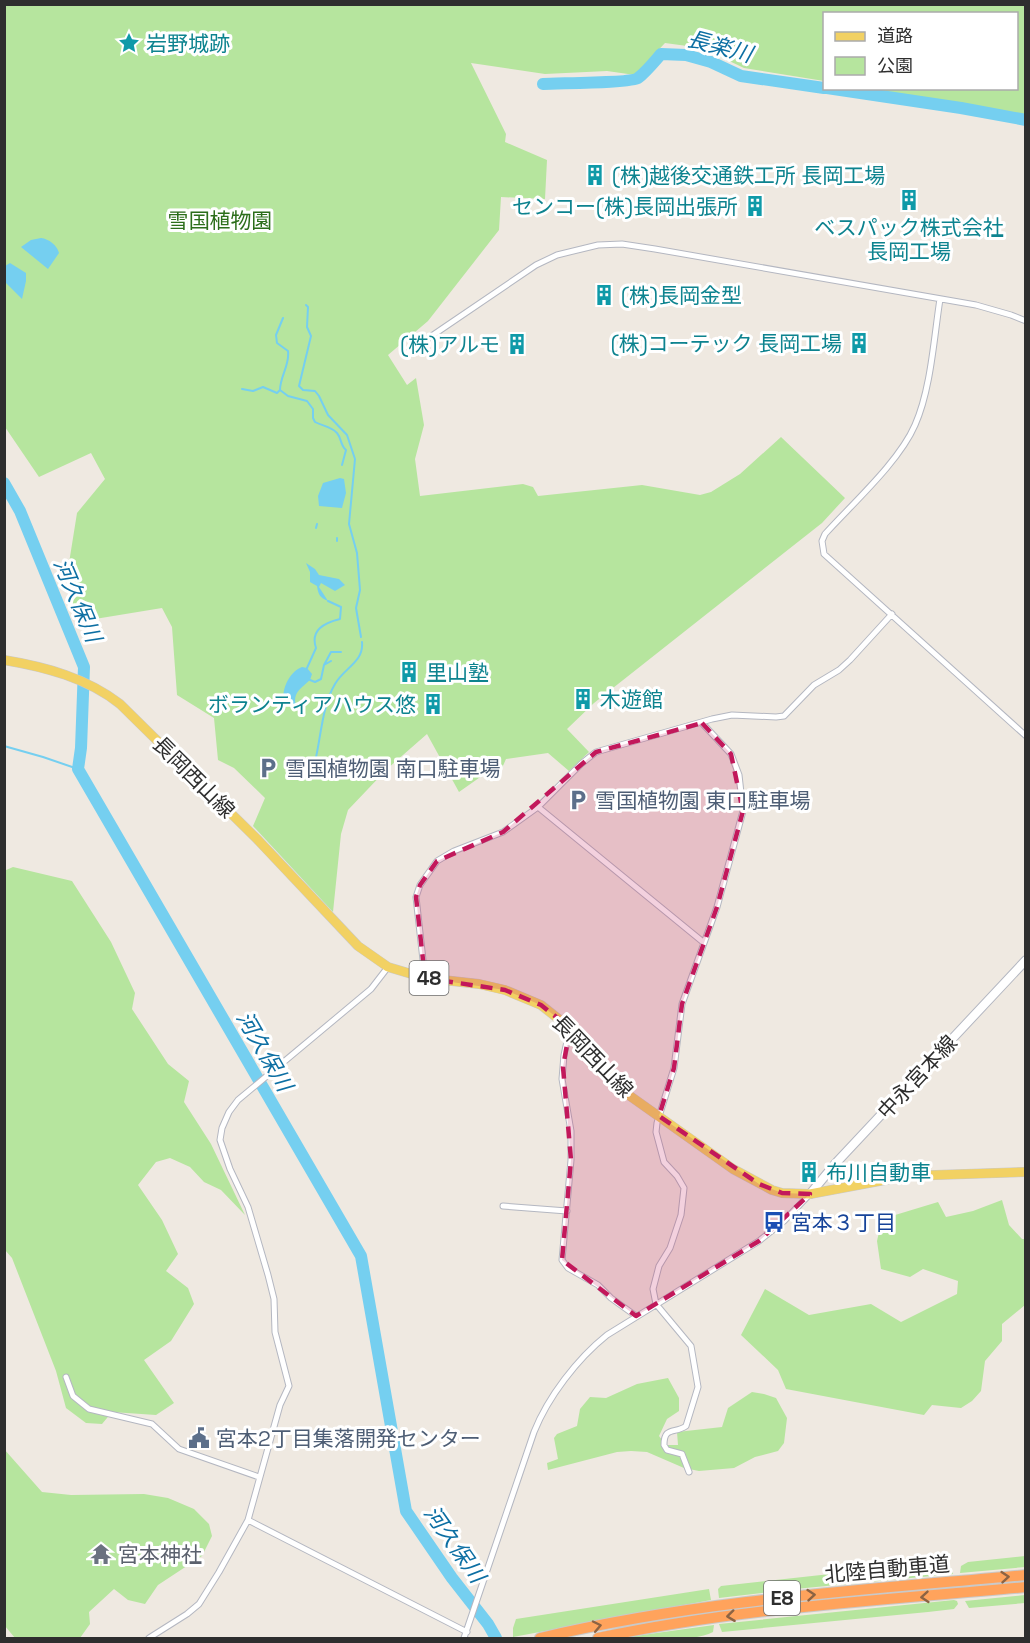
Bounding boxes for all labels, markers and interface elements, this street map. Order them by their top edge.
legend [823,12,1018,90]
water label: 長楽川 [684,24,757,69]
text: 道路 [877,24,913,47]
place label: 岩野城跡 [146,30,230,57]
place icon: 岩野城跡 [117,31,141,55]
text: 公園 [877,54,913,77]
place label: (株)越後交通鉄工所 長岡工場 [612,162,885,189]
building icon: (株)越後交通鉄工所 長岡工場 [583,163,607,187]
building icon: ベスパック株式会社 長岡工場 [897,188,921,212]
place label: センコー(株)長岡出張所 [512,193,738,220]
building icon: センコー(株)長岡出張所 [743,194,767,218]
park label: 雪国植物園 [168,207,273,234]
place label: ベスパック株式会社 長岡工場 [814,214,1004,265]
place label: (株)長岡金型 [621,282,742,309]
building icon: (株)長岡金型 [592,283,616,307]
place label: (株)コーテック 長岡工場 [611,330,842,357]
place label: (株)アルモ [400,331,500,358]
building icon: (株)コーテック 長岡工場 [847,331,871,355]
building icon: (株)アルモ [505,332,529,356]
water label: 河久保川 [48,554,109,648]
place label: 里山塾 [426,659,489,686]
building icon: 里山塾 [397,660,421,684]
place label: 木遊館 [600,686,663,713]
building icon: 木遊館 [571,687,595,711]
place label: ボランティアハウス悠 [208,691,416,718]
building icon: ボランティアハウス悠 [421,692,445,716]
street label: 長岡西山線 [147,730,241,824]
place label: 雪国植物園 南口駐車場 [285,755,500,782]
parking icon: 雪国植物園 南口駐車場 [256,756,280,780]
place label: 雪国植物園 東口駐車場 [595,787,810,814]
parking icon: 雪国植物園 東口駐車場 [566,788,590,812]
road number: 48 [410,961,448,995]
water label: 河久保川 [231,1006,300,1098]
street label: 長岡西山線 [547,1009,639,1103]
street label: 中永宮本線 [871,1029,963,1125]
place label: 布川自動車 [826,1159,931,1186]
building icon: 布川自動車 [797,1160,821,1184]
place label: 宮本３丁目 [791,1209,896,1236]
bus stop icon: 宮本３丁目 [762,1210,786,1234]
place label: 宮本2丁目集落開発センター [216,1425,481,1452]
public building icon: 宮本2丁目集落開発センター [187,1426,211,1450]
water label: 河久保川 [418,1500,493,1590]
place label: 宮本神社 [118,1541,202,1568]
temple icon: 宮本神社 [89,1542,113,1566]
street label: 北陸自動車道 [823,1550,951,1588]
one-way arrow [1001,1571,1010,1584]
road number: E8 [764,1581,800,1615]
one-way arrow [807,1589,816,1602]
one-way arrow [921,1590,930,1603]
one-way arrow [727,1610,736,1622]
one-way arrow [592,1620,602,1633]

